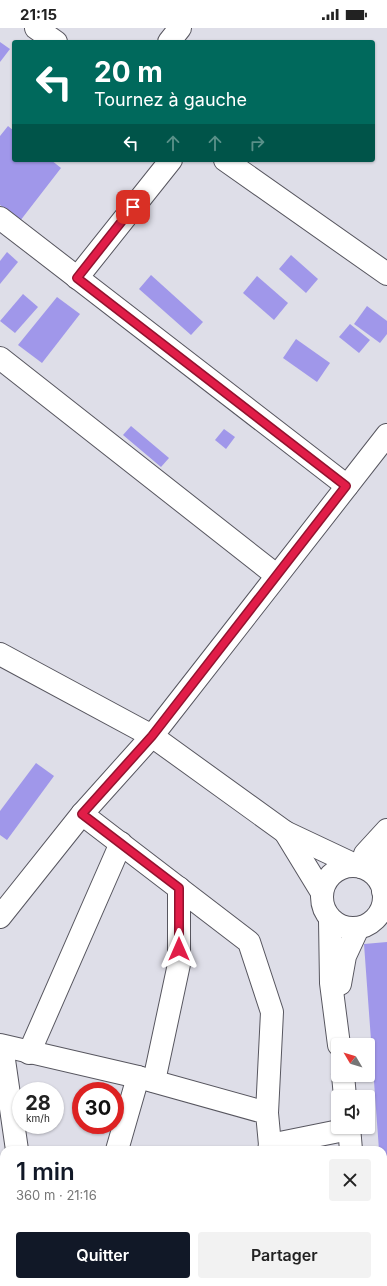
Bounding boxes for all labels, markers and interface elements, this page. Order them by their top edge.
text: 21:15 [20,5,57,24]
text: 20 m [94,55,163,89]
icon: left [28,56,80,108]
text: Tournez à gauche [94,89,247,110]
icon: left [120,132,142,154]
icon: ahead [162,132,184,154]
icon: ahead [204,132,226,154]
icon: right [246,132,268,154]
pin [116,190,150,224]
icon: arrive [122,196,144,218]
position arrow [158,928,200,970]
north arrow [331,1038,375,1082]
map controls [331,1038,375,1134]
speed limit sign: 30 [72,1082,124,1134]
button: sound [331,1090,375,1134]
text: 28 [25,1091,51,1115]
text: km/h [26,1112,50,1124]
text: 1 min [16,1157,75,1186]
button: close [329,1159,371,1201]
text: 360 m · 21:16 [16,1187,97,1203]
button: Quitter [16,1232,190,1278]
button: Partager [198,1232,371,1278]

